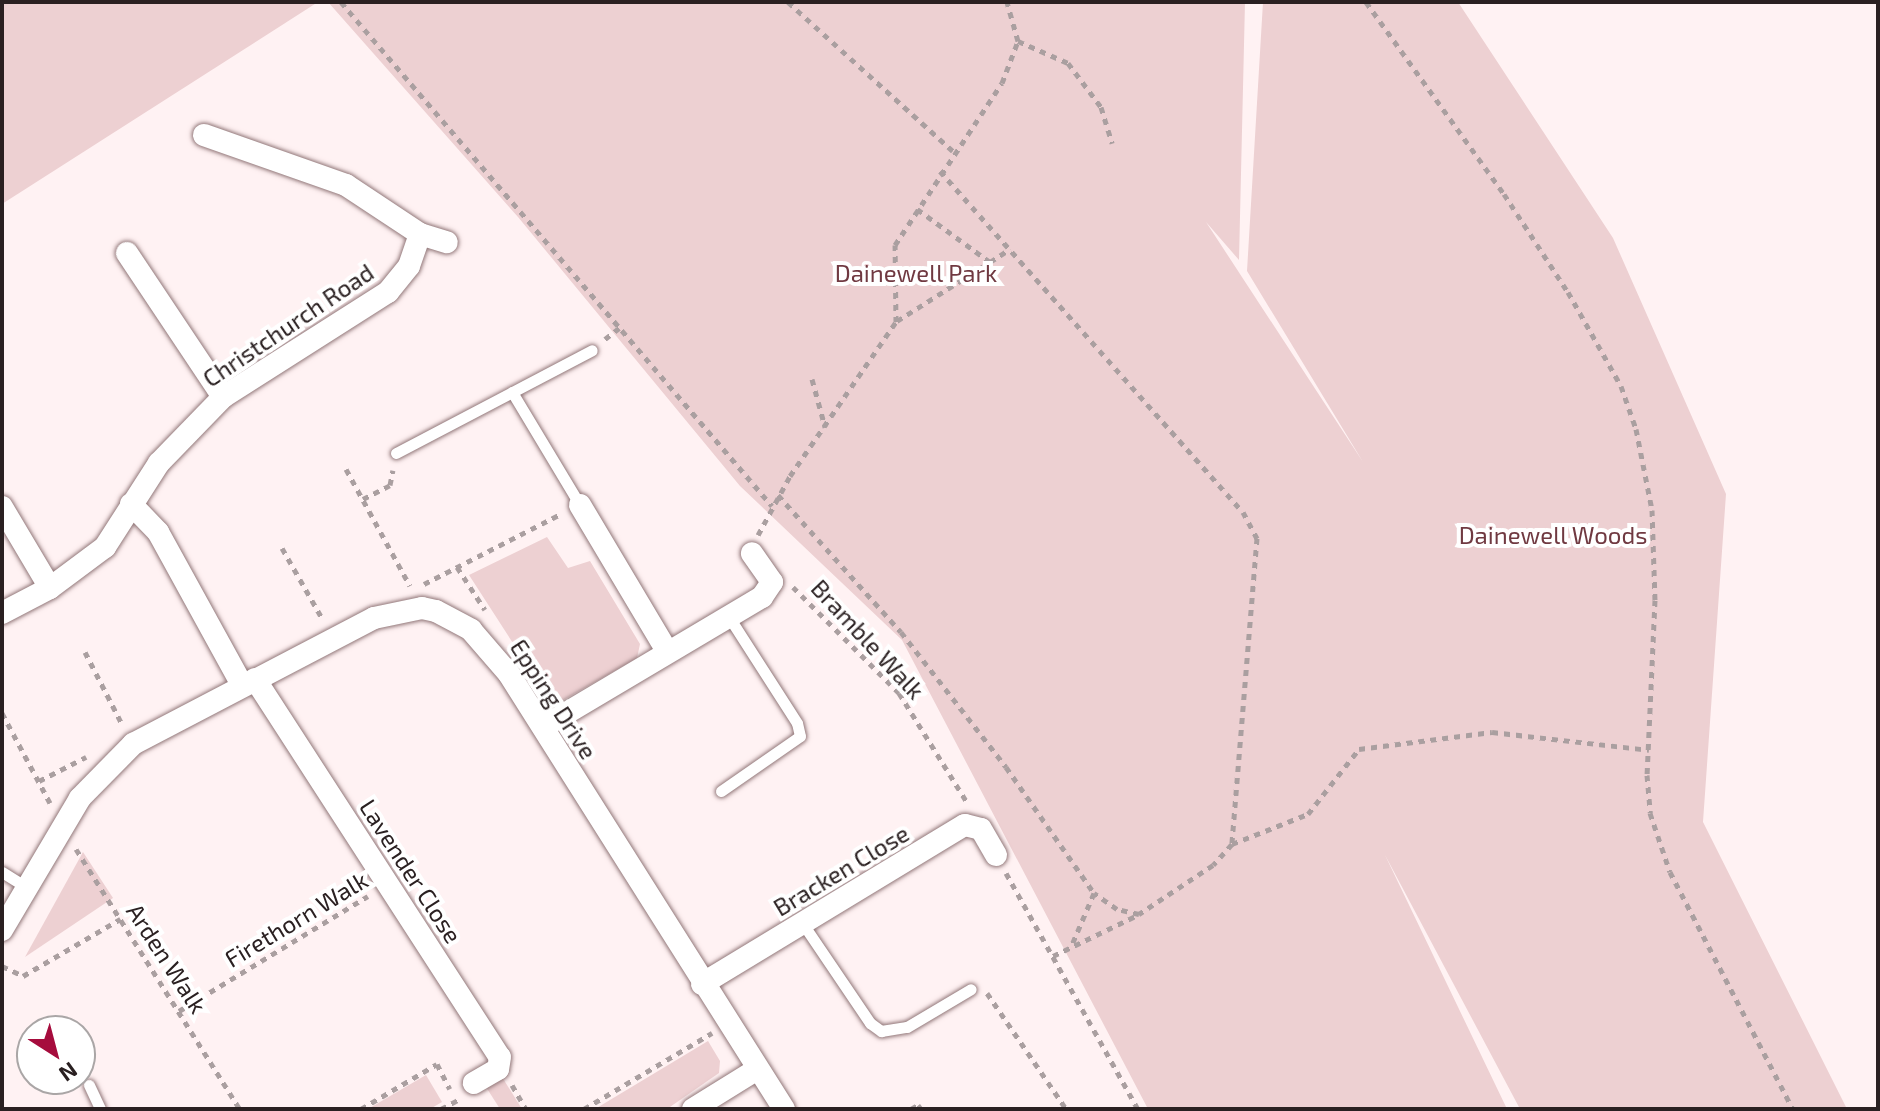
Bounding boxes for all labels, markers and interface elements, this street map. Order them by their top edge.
street label: Christchurch Road [197,257,379,393]
park label: Dainewell Park [834,259,998,287]
park label: Dainewell Woods [1458,521,1648,549]
street label: Bramble Walk [805,573,931,705]
street label: Epping Drive [505,634,603,764]
street label: Lavender Close [354,794,468,948]
street label: Bracken Close [768,818,914,922]
street label: Firethorn Walk [219,865,373,973]
street label: Arden Walk [121,898,213,1018]
north arrow [16,1015,96,1095]
text: N [55,1058,83,1088]

